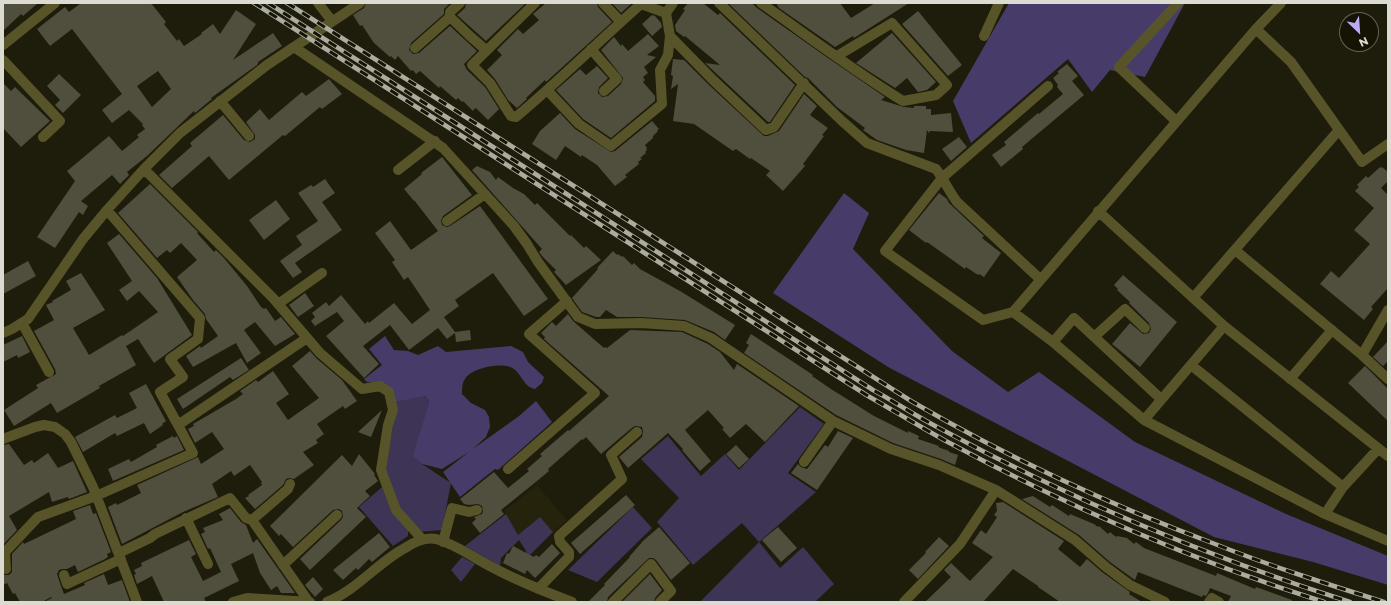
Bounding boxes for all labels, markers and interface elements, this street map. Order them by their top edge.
north arrow [1339,12,1379,52]
text: N [1357,34,1371,50]

